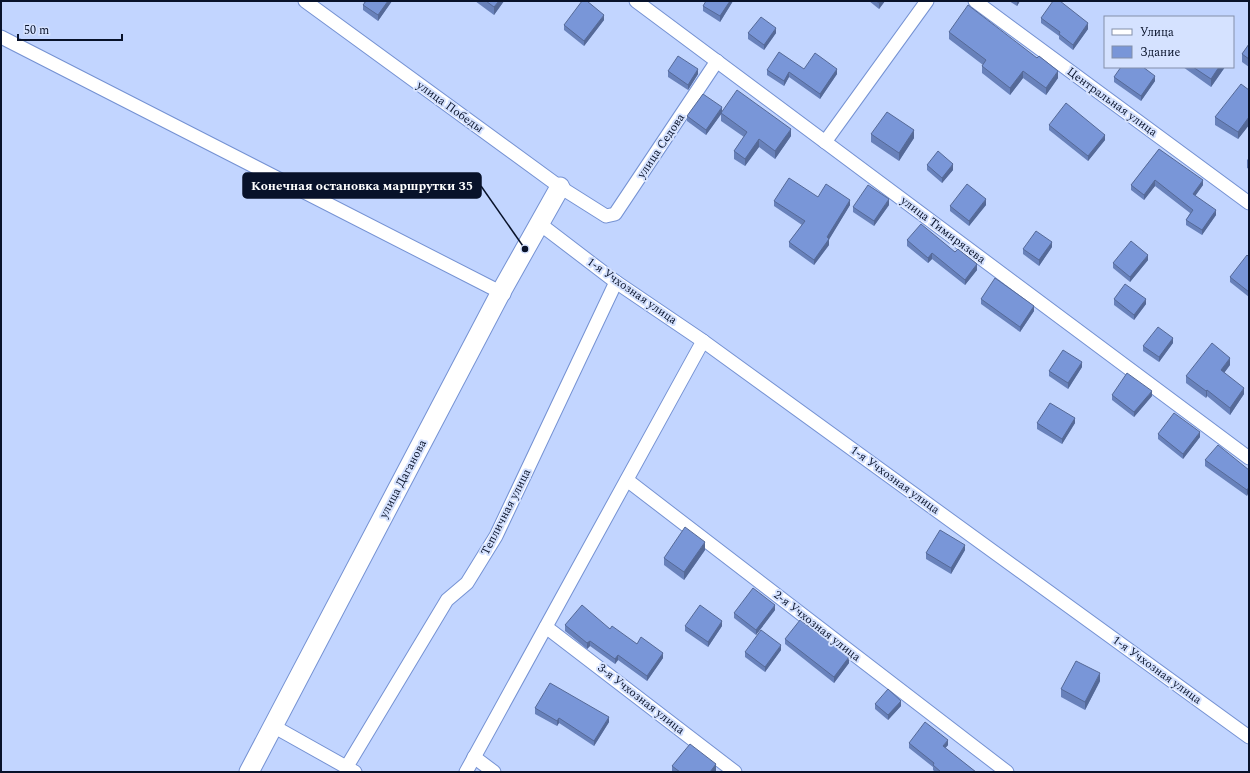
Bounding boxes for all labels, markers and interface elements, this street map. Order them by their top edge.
scale bar [18,16,122,42]
legend [1104,16,1234,68]
text: 50 m [24,21,49,40]
text: Улица [1140,23,1174,42]
text: Здание [1140,43,1180,62]
street label: Центральная улица [1063,63,1161,142]
street label: улица Победы [412,76,488,138]
street label: улица Седова [632,109,690,183]
callout: Конечная остановка маршрутки 35 [243,173,481,198]
text: Конечная остановка маршрутки 35 [251,176,473,196]
street label: улица Тимирязева [896,191,990,269]
street label: 1-я Учхозная улица [583,253,681,329]
street label: улица Даганова [374,436,432,523]
street label: 1-я Учхозная улица [846,441,944,519]
street label: Тепличная улица [476,465,536,559]
street label: 2-я Учхозная улица [769,586,865,666]
street label: 1-я Учхозная улица [1108,631,1206,709]
street label: 3-я Учхозная улица [593,659,689,739]

